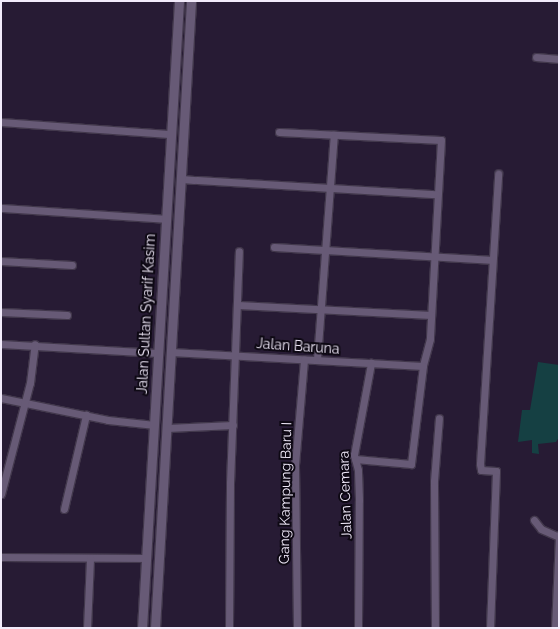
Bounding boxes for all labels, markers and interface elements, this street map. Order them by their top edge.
street label: Jalan Sultan Syarif Kasim [133,233,159,395]
street label: Jalan Baruna [256,335,340,357]
street label: Gang Kampung Baru I [275,422,295,564]
street label: Jalan Cemara [335,451,355,539]

